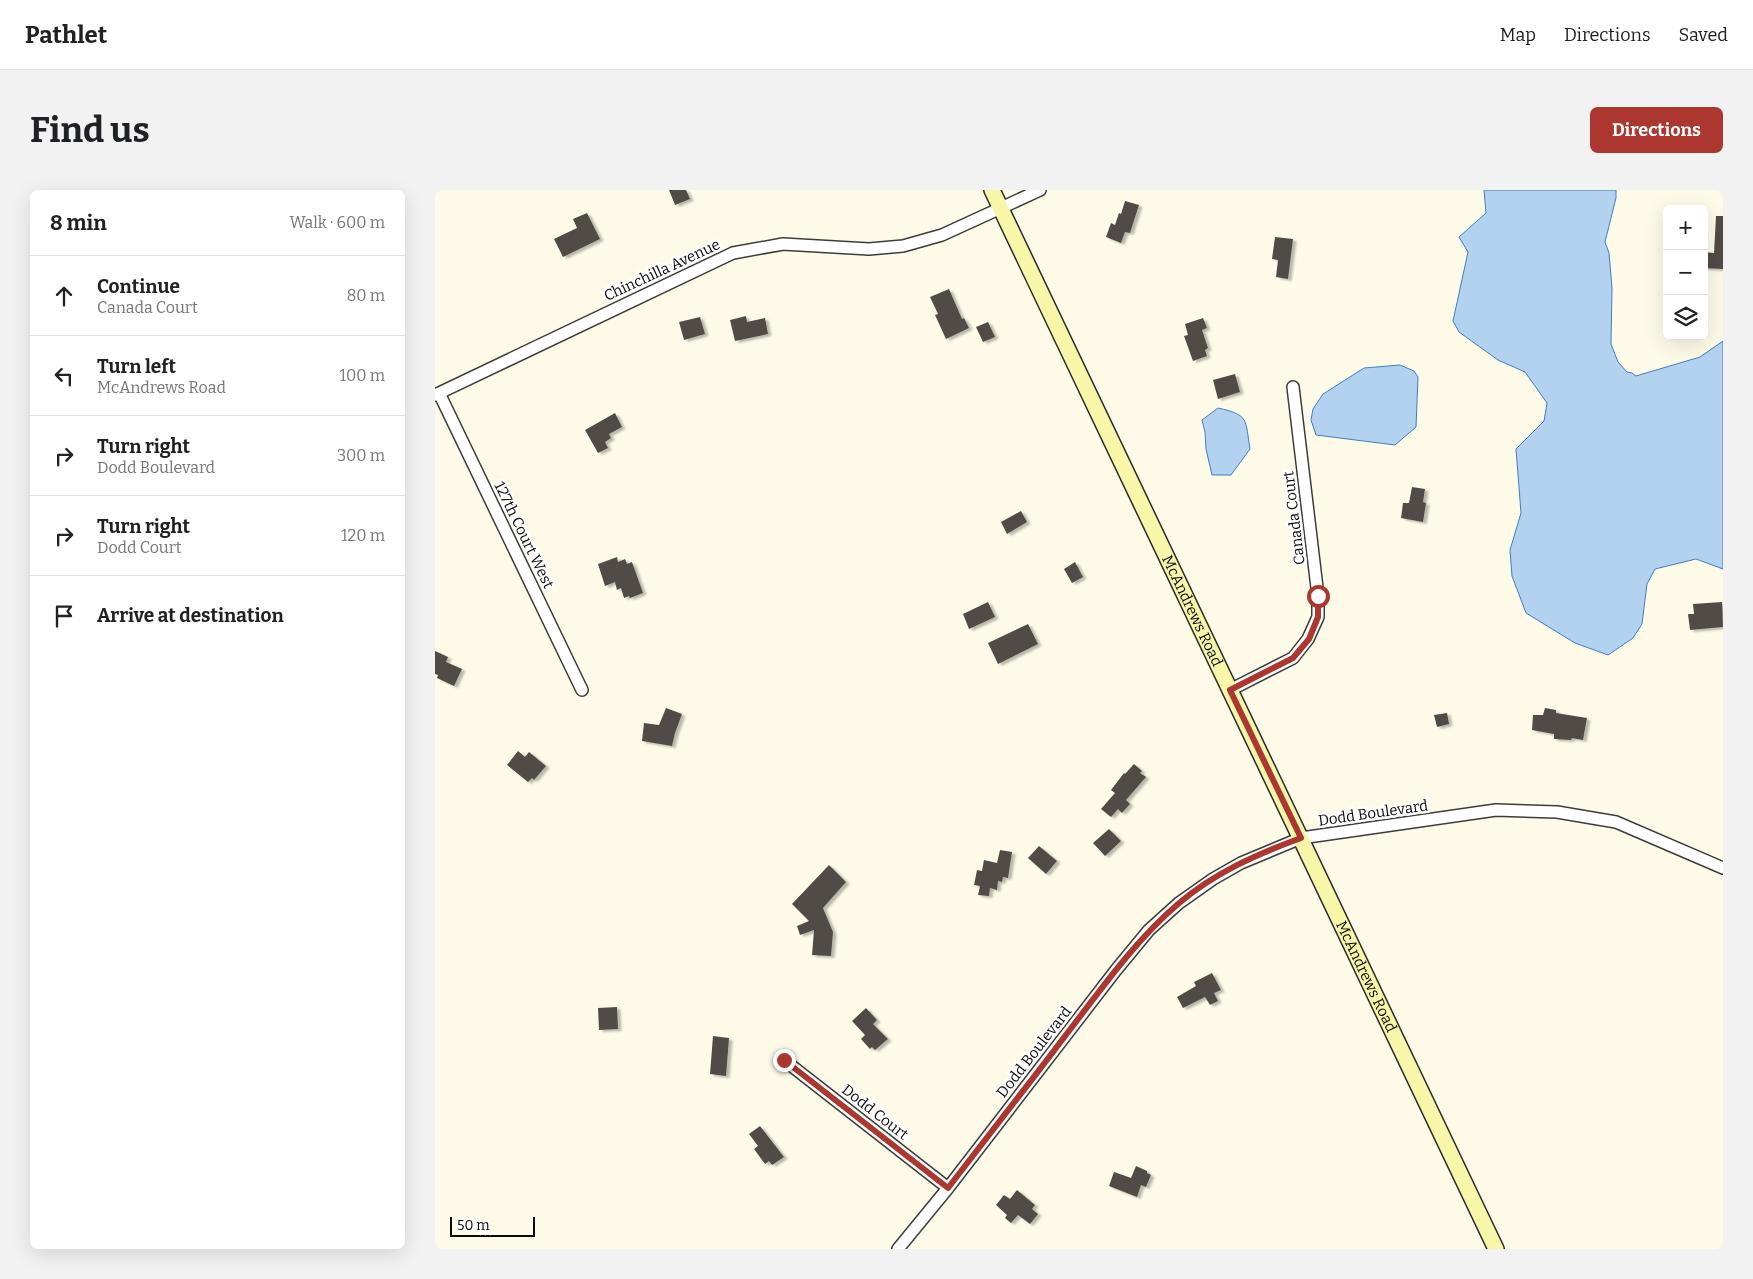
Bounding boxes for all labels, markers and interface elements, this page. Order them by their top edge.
text: Pathlet [25,21,107,49]
text: Map [1500,24,1536,46]
text: Directions [1564,24,1651,46]
text: Saved [1679,24,1728,46]
button: Directions [1590,107,1723,153]
text: Find us [30,109,150,151]
map controls [1663,205,1708,340]
button: + [1663,205,1708,250]
text: 8 min [50,210,107,236]
text: Walk · 600 m [289,213,385,232]
street label: Chinchilla Avenue [601,235,723,305]
button: − [1663,250,1708,295]
text: Continue [97,275,180,298]
icon: ahead [50,282,78,310]
text: 80 m [347,286,385,305]
button: layers [1663,295,1708,340]
text: Canada Court [97,298,198,317]
text: Turn left [97,355,176,378]
icon: left [50,362,78,390]
text: 100 m [340,366,385,385]
text: McAndrews Road [97,378,226,397]
text: Turn right [97,435,190,458]
icon: right [50,442,78,470]
text: 300 m [337,446,385,465]
text: Dodd Boulevard [97,458,215,477]
street label: Canada Court [1279,469,1309,566]
street label: 127th Court West [490,479,558,592]
text: Turn right [97,515,190,538]
icon: right [50,522,78,550]
text: 120 m [341,526,385,545]
text: Dodd Court [97,538,182,557]
street label: McAndrews Road [1158,552,1226,669]
route start [1307,585,1330,608]
icon: arrive [50,602,78,630]
text: Arrive at destination [97,604,284,627]
street label: Dodd Boulevard [1317,796,1429,830]
street label: McAndrews Road [1332,918,1400,1035]
street label: Dodd Boulevard [993,1003,1075,1101]
route end [773,1049,796,1072]
street label: Dodd Court [838,1080,912,1144]
scale bar [450,1214,535,1237]
text: 50 m [457,1217,490,1234]

